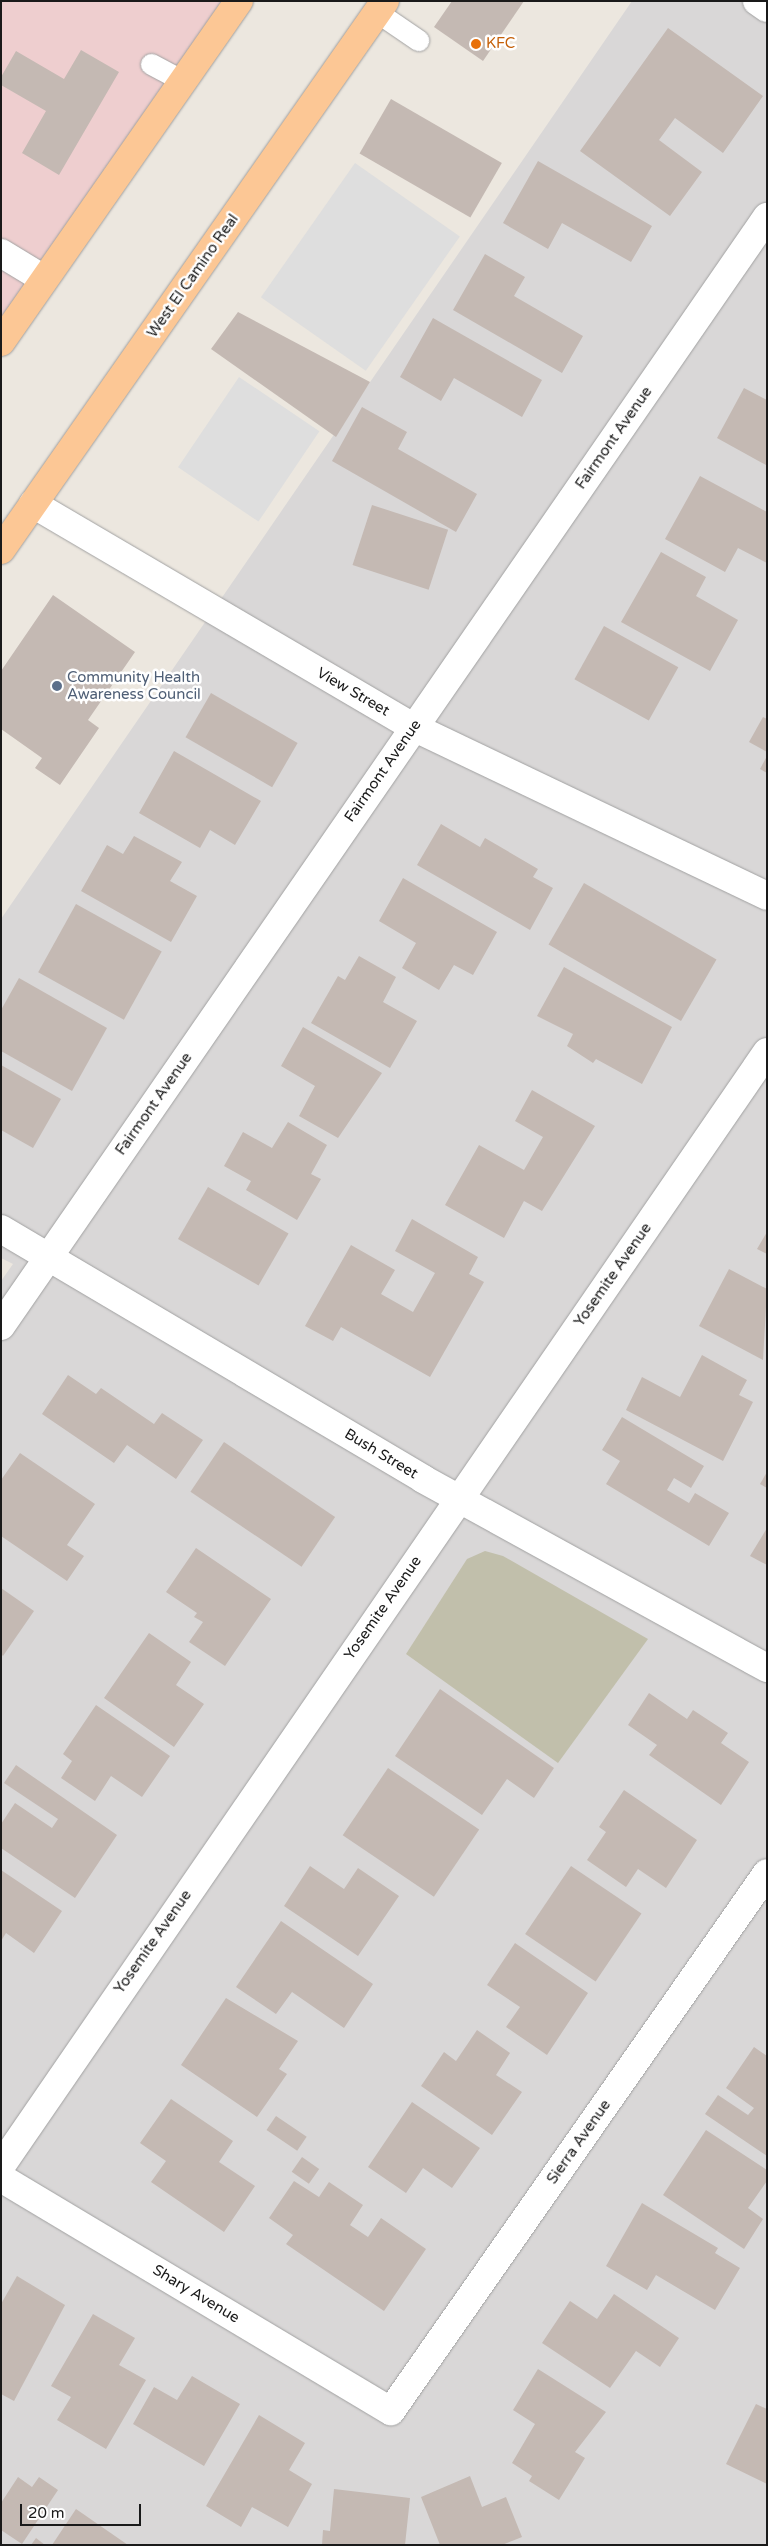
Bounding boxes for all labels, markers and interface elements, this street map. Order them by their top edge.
place label: KFC [486,35,515,53]
marker: KFC [470,38,482,50]
street label: West El Camino Real [144,211,242,341]
street label: Fairmont Avenue [572,383,656,493]
street label: View Street [313,664,393,720]
place label: Community Health Awareness Council [67,668,201,703]
marker: Community Health Awareness Council [51,680,63,692]
street label: Fairmont Avenue [341,716,425,826]
street label: Fairmont Avenue [112,1049,196,1159]
street label: Yosemite Avenue [571,1220,655,1330]
street label: Bush Street [341,1425,421,1483]
street label: Yosemite Avenue [341,1553,425,1663]
street label: Yosemite Avenue [111,1887,195,1997]
street label: Sierra Avenue [543,2096,615,2188]
street label: Shary Avenue [149,2261,243,2327]
scale bar [22,2494,144,2526]
text: 20 m [28,2504,65,2522]

